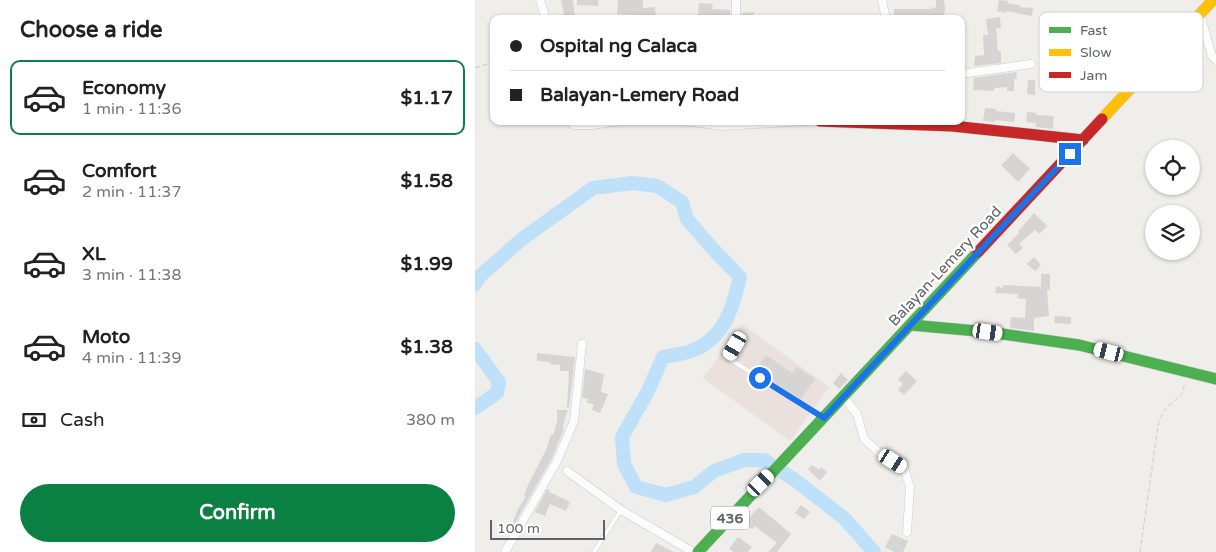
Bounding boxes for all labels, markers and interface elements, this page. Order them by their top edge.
legend [1039,12,1203,92]
text: Choose a ride [20,17,163,43]
text: Fast [1080,22,1108,39]
text: Ospital ng Calaca [540,35,697,57]
text: Slow [1080,44,1112,61]
text: Jam [1080,67,1107,84]
icon: car [22,75,67,120]
text: Economy [82,77,166,99]
text: Balayan-Lemery Road [540,84,739,106]
text: $1.17 [401,87,453,109]
text: 1 min · 11:36 [82,99,181,119]
map controls [1145,140,1200,260]
button: locate [1145,140,1200,195]
route end [1059,143,1081,165]
icon: car [22,158,67,203]
text: Comfort [82,160,156,182]
text: $1.58 [401,170,453,192]
text: 2 min · 11:37 [82,182,181,202]
street label: Balayan-Lemery Road [885,202,1005,330]
button: layers [1145,205,1200,260]
icon: car [22,241,67,286]
text: XL [82,243,106,265]
text: $1.99 [401,253,453,275]
text: 3 min · 11:38 [82,265,181,285]
car [972,322,1003,342]
icon: car [22,324,67,369]
text: Moto [82,326,130,348]
car [721,329,748,363]
text: $1.38 [401,336,453,358]
car [1092,341,1125,363]
text: 4 min · 11:39 [82,348,181,368]
route start [749,367,771,389]
icon: cash [20,406,48,434]
text: Cash [60,409,105,431]
text: 380 m [406,410,455,430]
car [876,447,909,475]
car [745,467,776,499]
button: Confirm [20,484,455,542]
road number: 436 [711,506,749,530]
scale bar [490,517,605,540]
text: 100 m [497,520,540,537]

